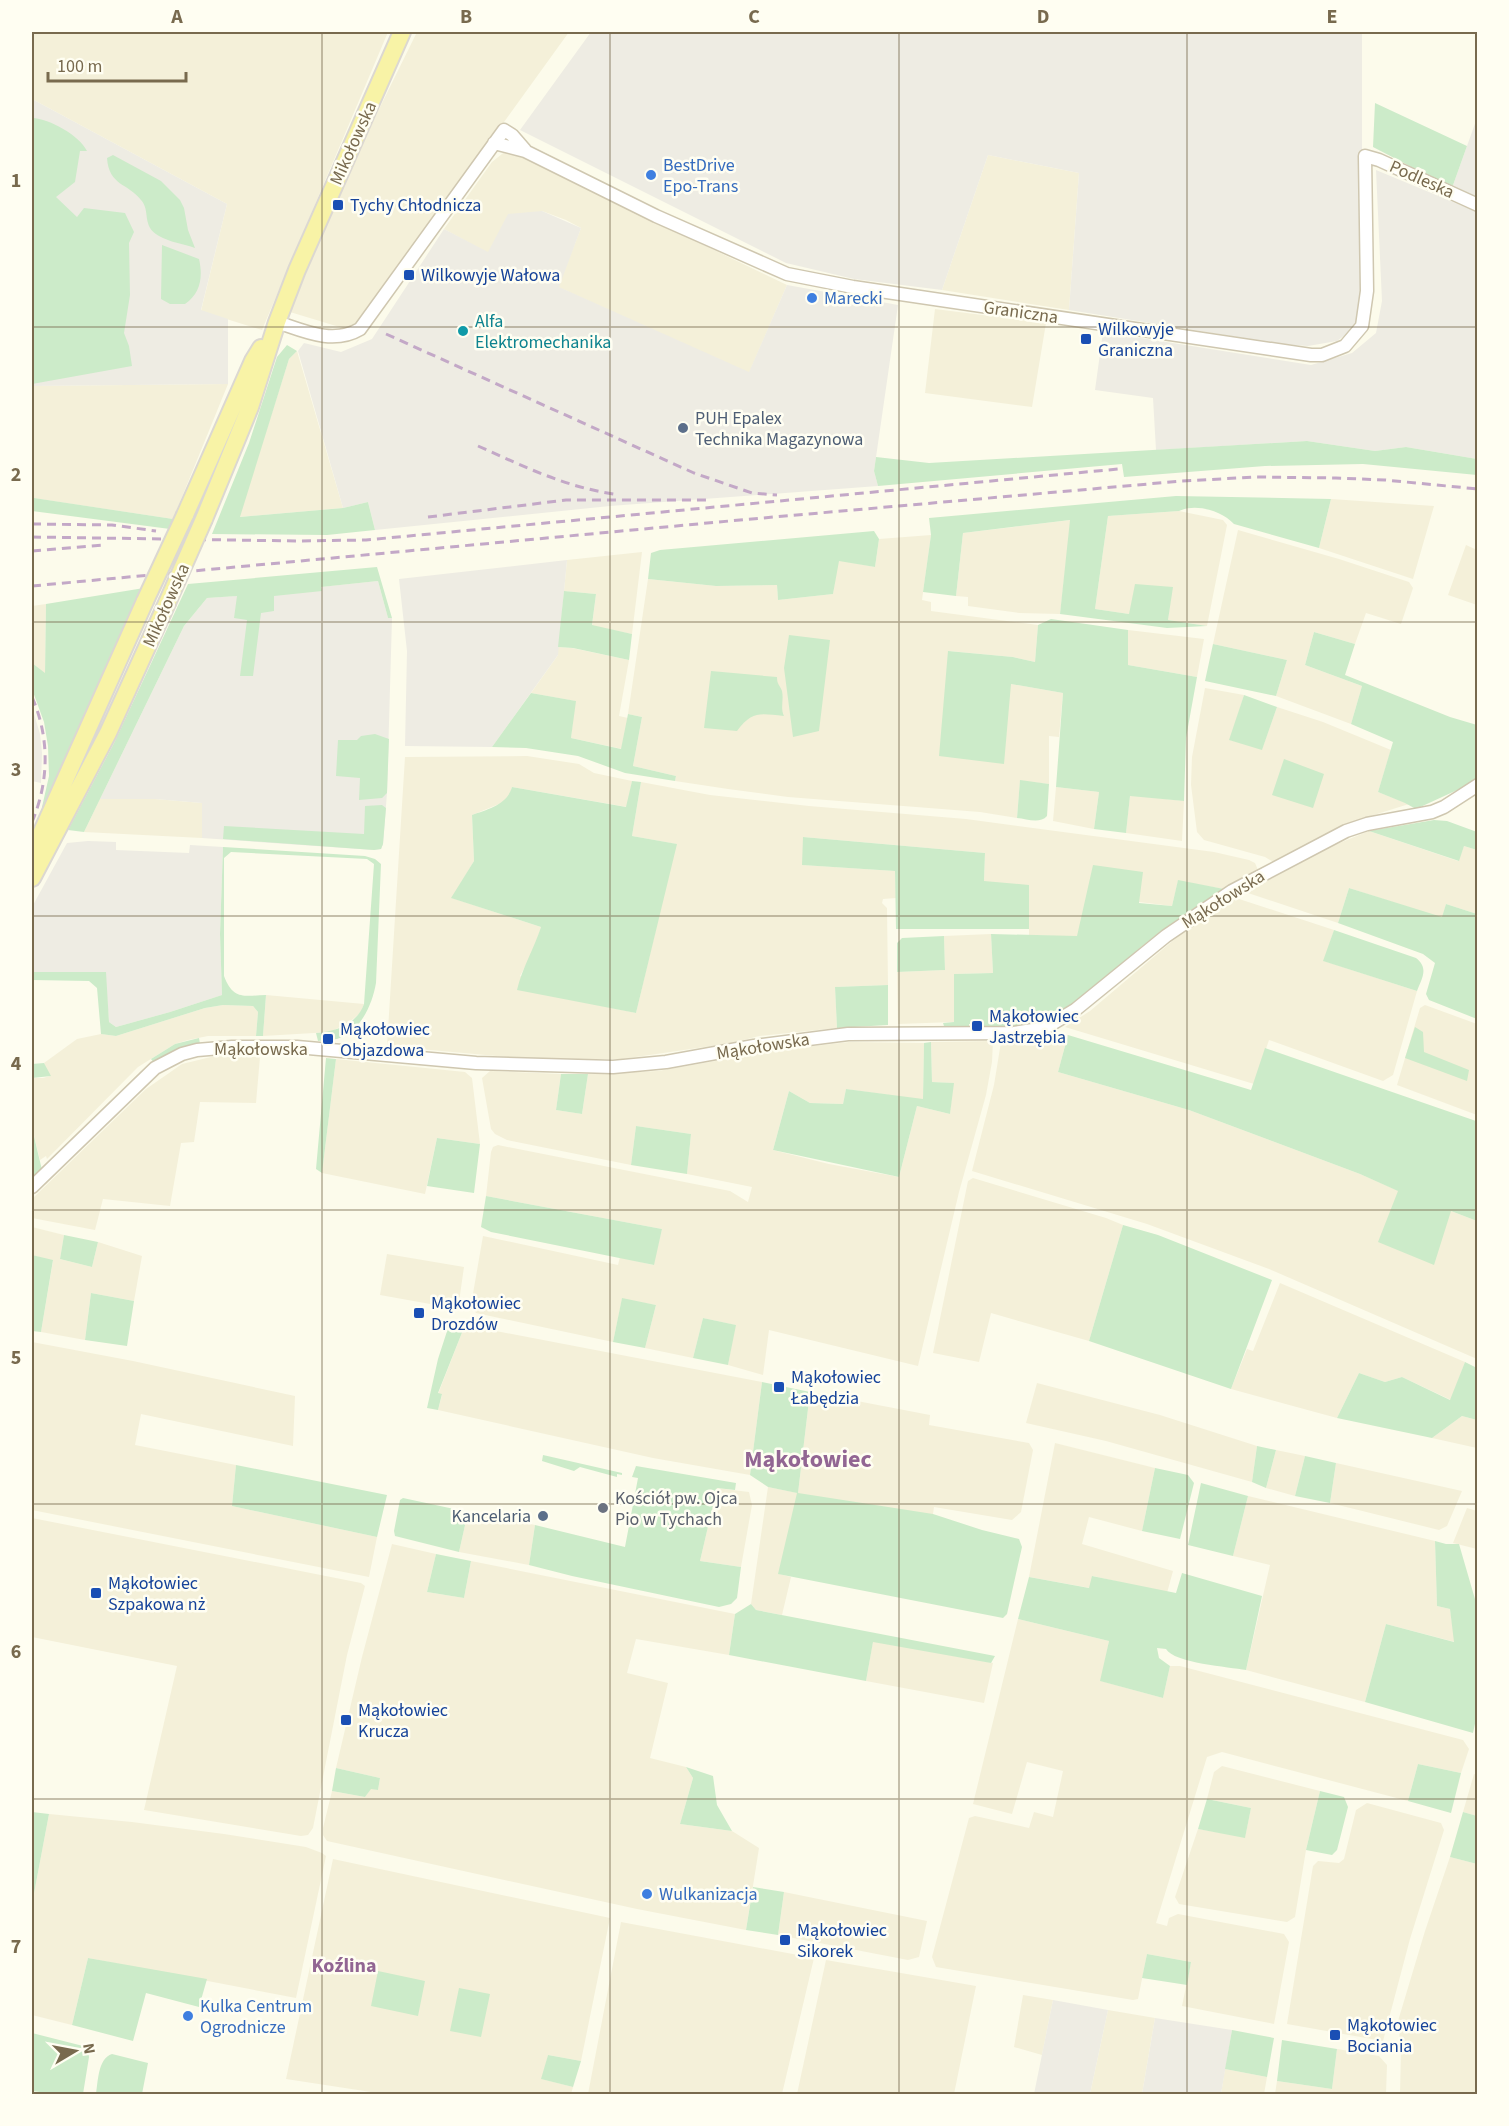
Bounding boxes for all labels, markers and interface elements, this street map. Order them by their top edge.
text: A [170,3,183,31]
text: B [460,3,472,31]
text: C [748,3,760,31]
text: D [1037,3,1049,31]
text: E [1327,3,1337,31]
scale bar [48,45,186,83]
text: 100 m [57,54,102,79]
street label: Mikołowska [324,97,383,189]
place label: BestDrive Epo-Trans [663,153,738,199]
street label: Podleska [1385,154,1458,205]
text: 1 [11,167,21,195]
marker: BestDrive Epo-Trans [644,168,658,182]
place label: Tychy Chłodnicza [350,193,481,218]
marker: Tychy Chłodnicza [331,198,345,212]
place label: Wilkowyje Wałowa [421,263,560,288]
marker: Wilkowyje Wałowa [402,268,416,282]
place label: Marecki [824,286,883,311]
marker: Marecki [805,291,819,305]
street label: Graniczna [982,295,1060,330]
place label: Alfa Elektromechanika [475,309,611,355]
place label: Wilkowyje Graniczna [1098,317,1174,363]
marker: Alfa Elektromechanika [456,324,470,338]
marker: Wilkowyje Graniczna [1079,332,1093,346]
place label: PUH Epalex Technika Magazynowa [695,406,863,452]
marker: PUH Epalex Technika Magazynowa [676,421,690,435]
text: 2 [11,461,21,489]
street label: Mikołowska [137,559,196,651]
text: 3 [11,756,21,784]
street label: Mąkołowska [1177,864,1270,935]
place label: Mąkołowiec Jastrzębia [989,1004,1079,1050]
place label: Mąkołowiec Objazdowa [340,1017,430,1063]
marker: Mąkołowiec Jastrzębia [970,1019,984,1033]
street label: Mąkołowska [715,1027,811,1066]
marker: Mąkołowiec Objazdowa [321,1032,335,1046]
street label: Mąkołowska [214,1037,308,1062]
text: 4 [11,1050,22,1078]
place label: Mąkołowiec Drozdów [431,1291,521,1337]
marker: Mąkołowiec Drozdów [412,1306,426,1320]
text: 5 [11,1344,21,1372]
place label: Mąkołowiec Łabędzia [790,1365,881,1411]
marker: Mąkołowiec Łabędzia [772,1380,786,1394]
district label: Mąkołowiec [744,1442,872,1477]
place label: Kościół pw. Ojca Pio w Tychach [615,1486,738,1532]
marker: Kościół pw. Ojca Pio w Tychach [596,1501,610,1515]
place label: Kancelaria [451,1504,531,1529]
marker: Kancelaria [536,1509,550,1523]
place label: Mąkołowiec Szpakowa nż [108,1571,206,1617]
marker: Mąkołowiec Szpakowa nż [89,1586,103,1600]
text: 6 [11,1638,21,1666]
place label: Mąkołowiec Krucza [358,1698,448,1744]
marker: Mąkołowiec Krucza [339,1713,353,1727]
place label: Wulkanizacja [659,1882,758,1907]
marker: Wulkanizacja [640,1887,654,1901]
place label: Mąkołowiec Sikorek [797,1918,887,1964]
text: 7 [11,1933,21,1961]
marker: Mąkołowiec Sikorek [778,1933,792,1947]
district label: Koźlina [311,1952,377,1980]
place label: Kulka Centrum Ogrodnicze [200,1994,312,2040]
marker: Kulka Centrum Ogrodnicze [181,2009,195,2023]
place label: Mąkołowiec Bociania [1347,2013,1437,2059]
north arrow [45,2021,105,2081]
marker: Mąkołowiec Bociania [1328,2028,1342,2042]
text: N [77,2041,101,2056]

